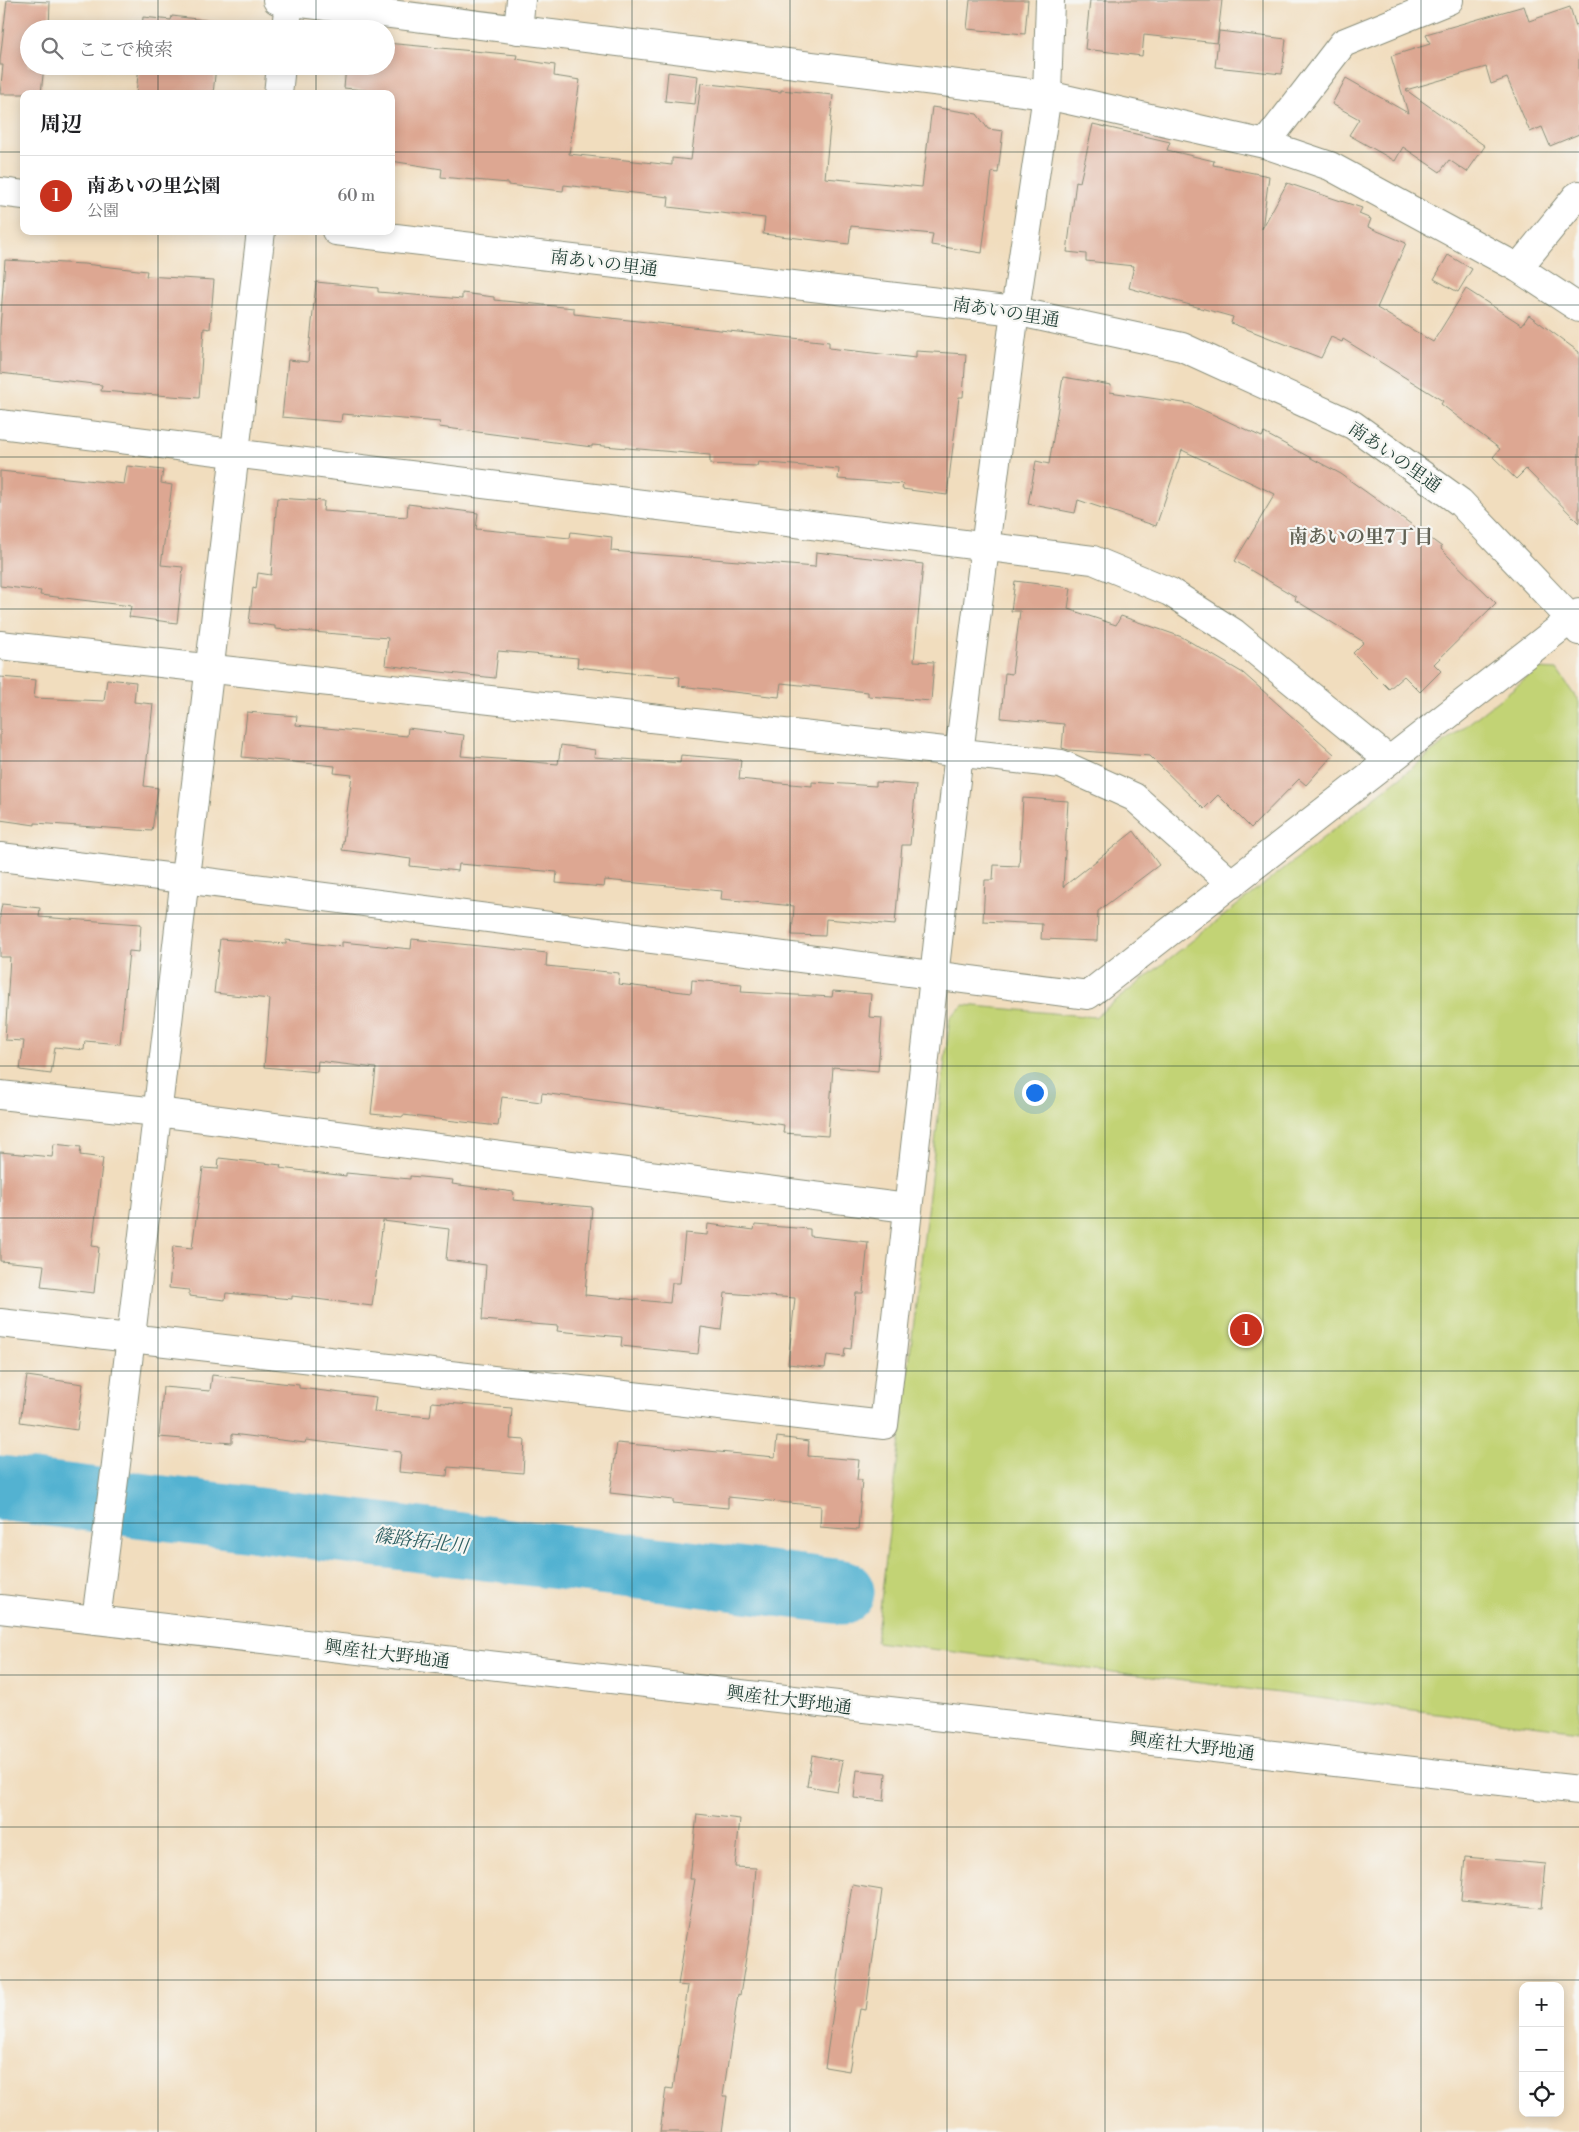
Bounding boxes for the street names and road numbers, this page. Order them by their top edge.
street label: 南あいの里通 [549,246,659,281]
street label: 南あいの里通 [951,293,1061,332]
street label: 南あいの里通 [1344,417,1446,498]
street label: 興産社大野地通 [323,1635,451,1674]
street label: 興産社大野地通 [725,1681,853,1720]
street label: 興産社大野地通 [1128,1727,1256,1766]

